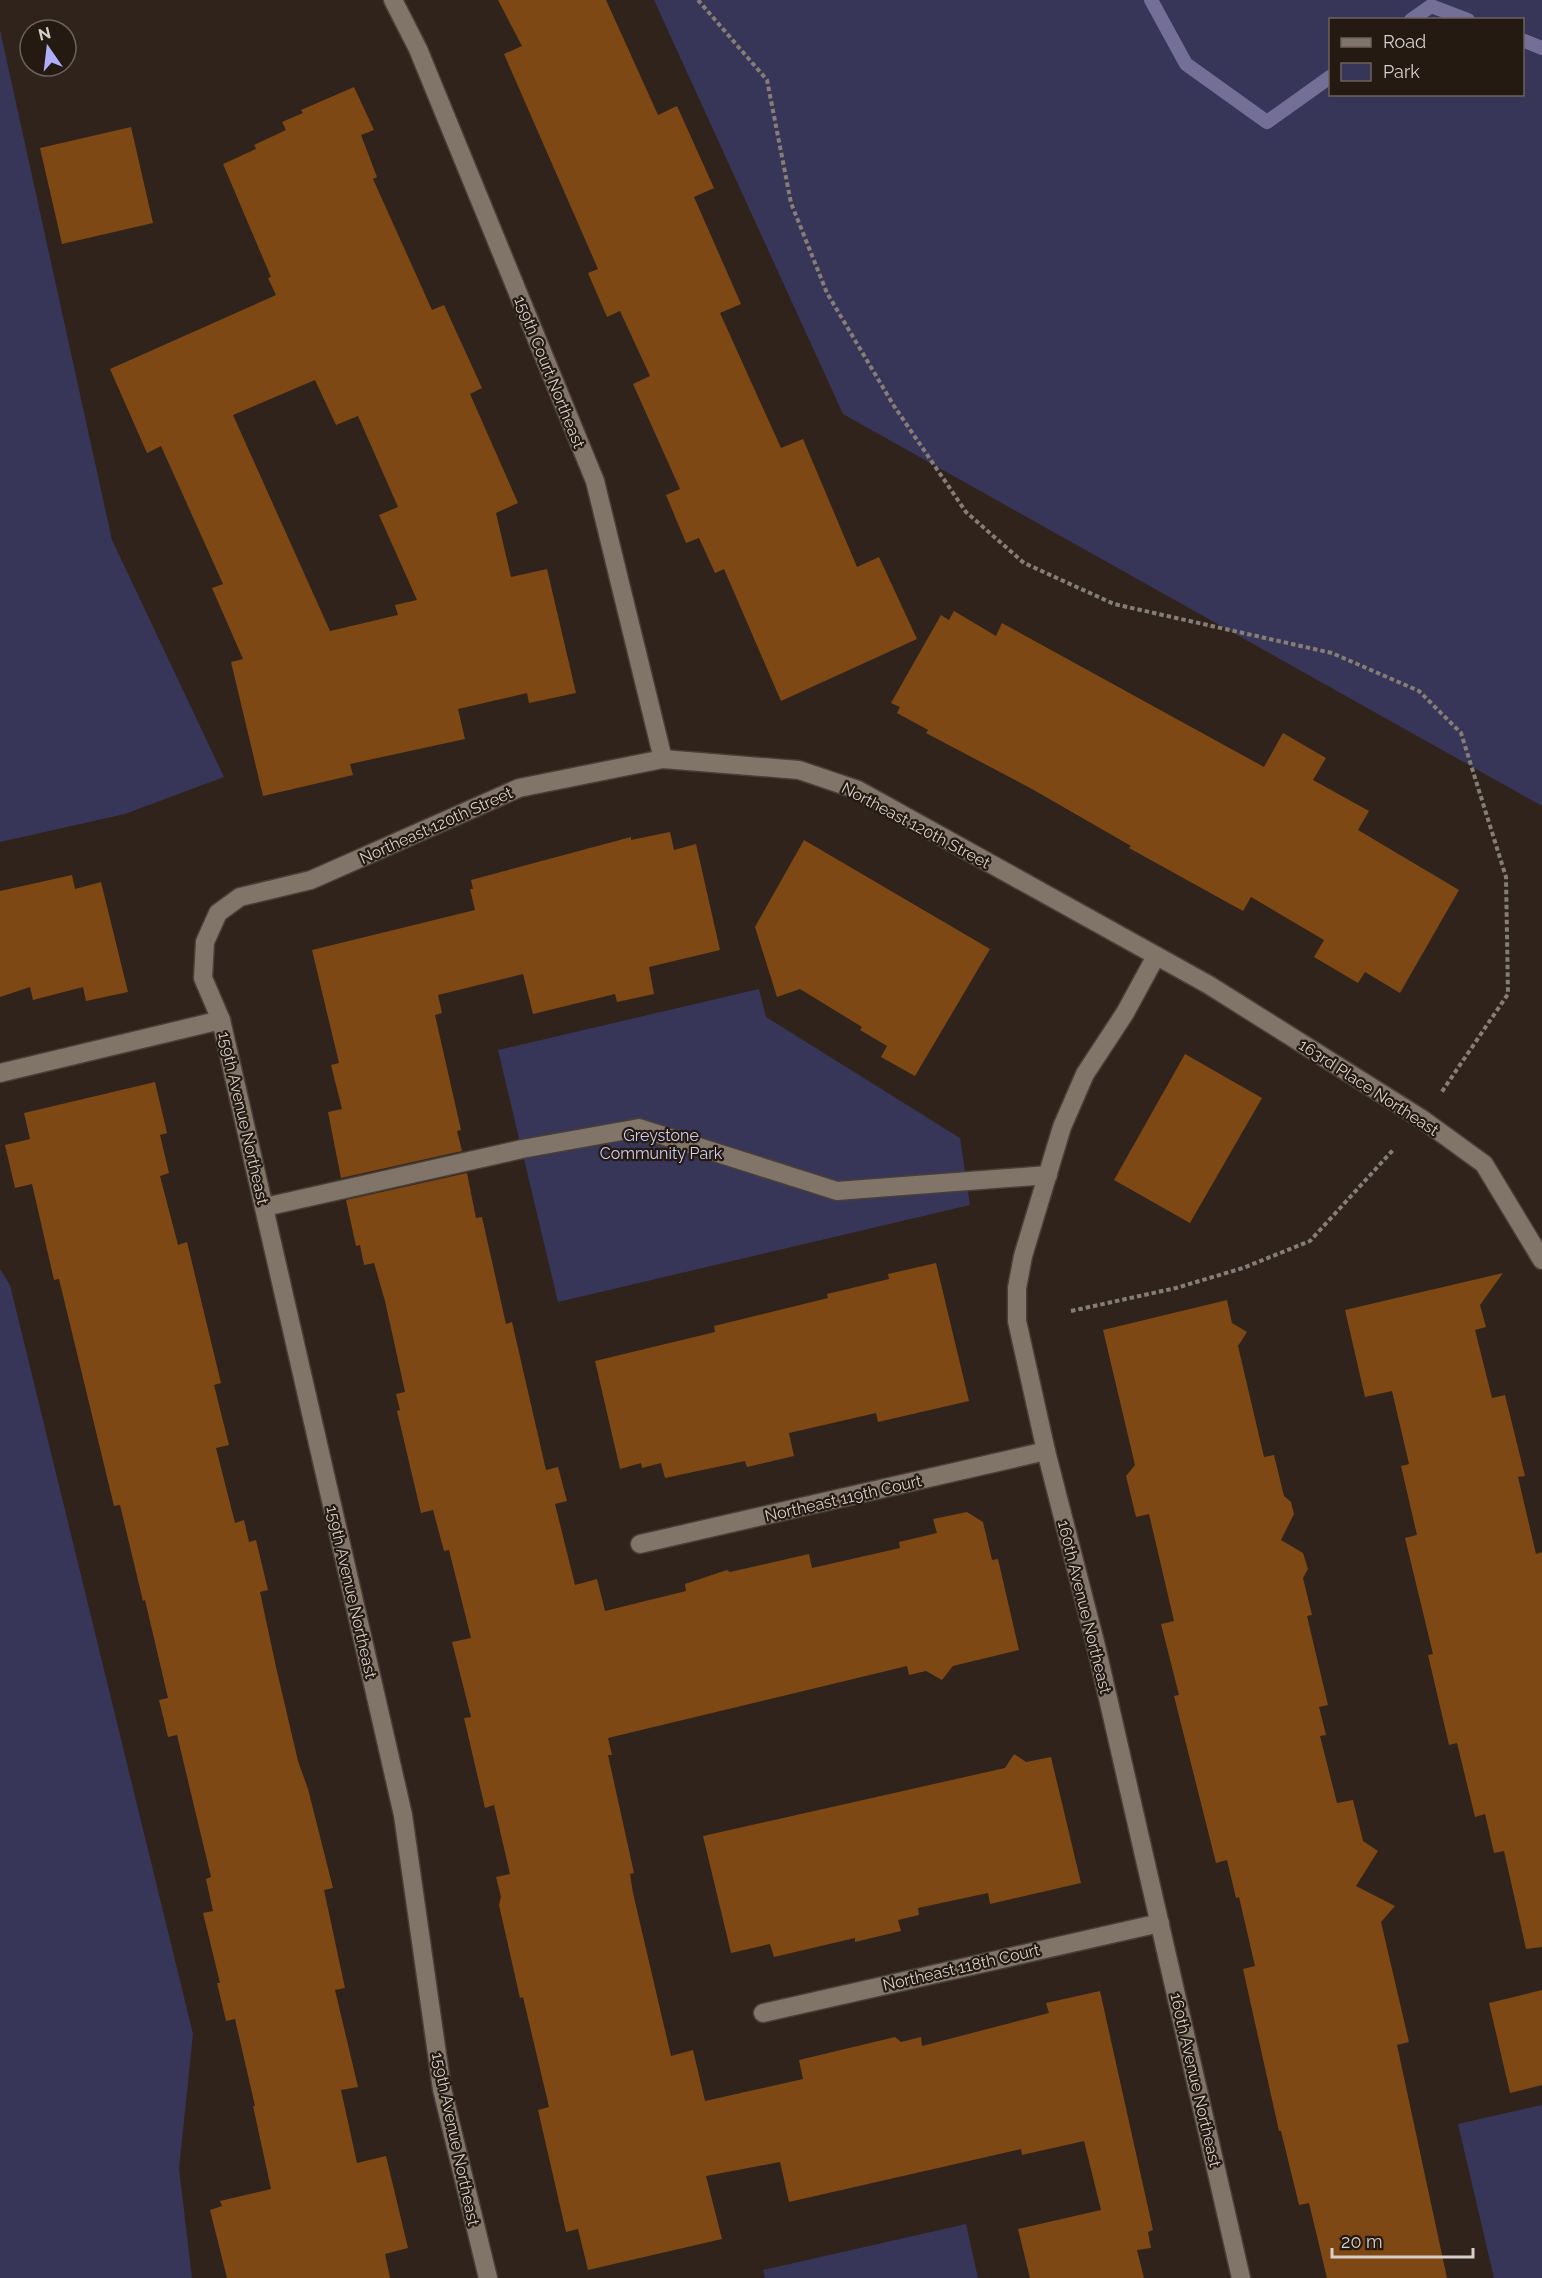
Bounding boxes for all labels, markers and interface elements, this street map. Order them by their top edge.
north arrow [18,18,78,78]
legend [1329,18,1524,96]
text: N [36,23,53,45]
text: Road [1383,31,1426,52]
text: Park [1383,61,1420,82]
street label: 159th Court Northeast [510,294,589,451]
street label: Northeast 120th Street [838,778,994,873]
street label: Northeast 120th Street [357,783,516,868]
street label: 159th Avenue Northeast [214,1030,273,1207]
street label: 163rd Place Northeast [1295,1035,1443,1140]
park label: Greystone Community Park [600,1126,723,1163]
street label: Northeast 119th Court [763,1471,924,1526]
street label: 159th Avenue Northeast [322,1504,381,1681]
street label: 160th Avenue Northeast [1054,1518,1115,1696]
street label: Northeast 118th Court [881,1940,1042,1995]
street label: 160th Avenue Northeast [1166,1991,1225,2170]
street label: 159th Avenue Northeast [428,2051,483,2228]
scale bar [1332,2221,1473,2259]
text: 20 m [1341,2231,1383,2252]

